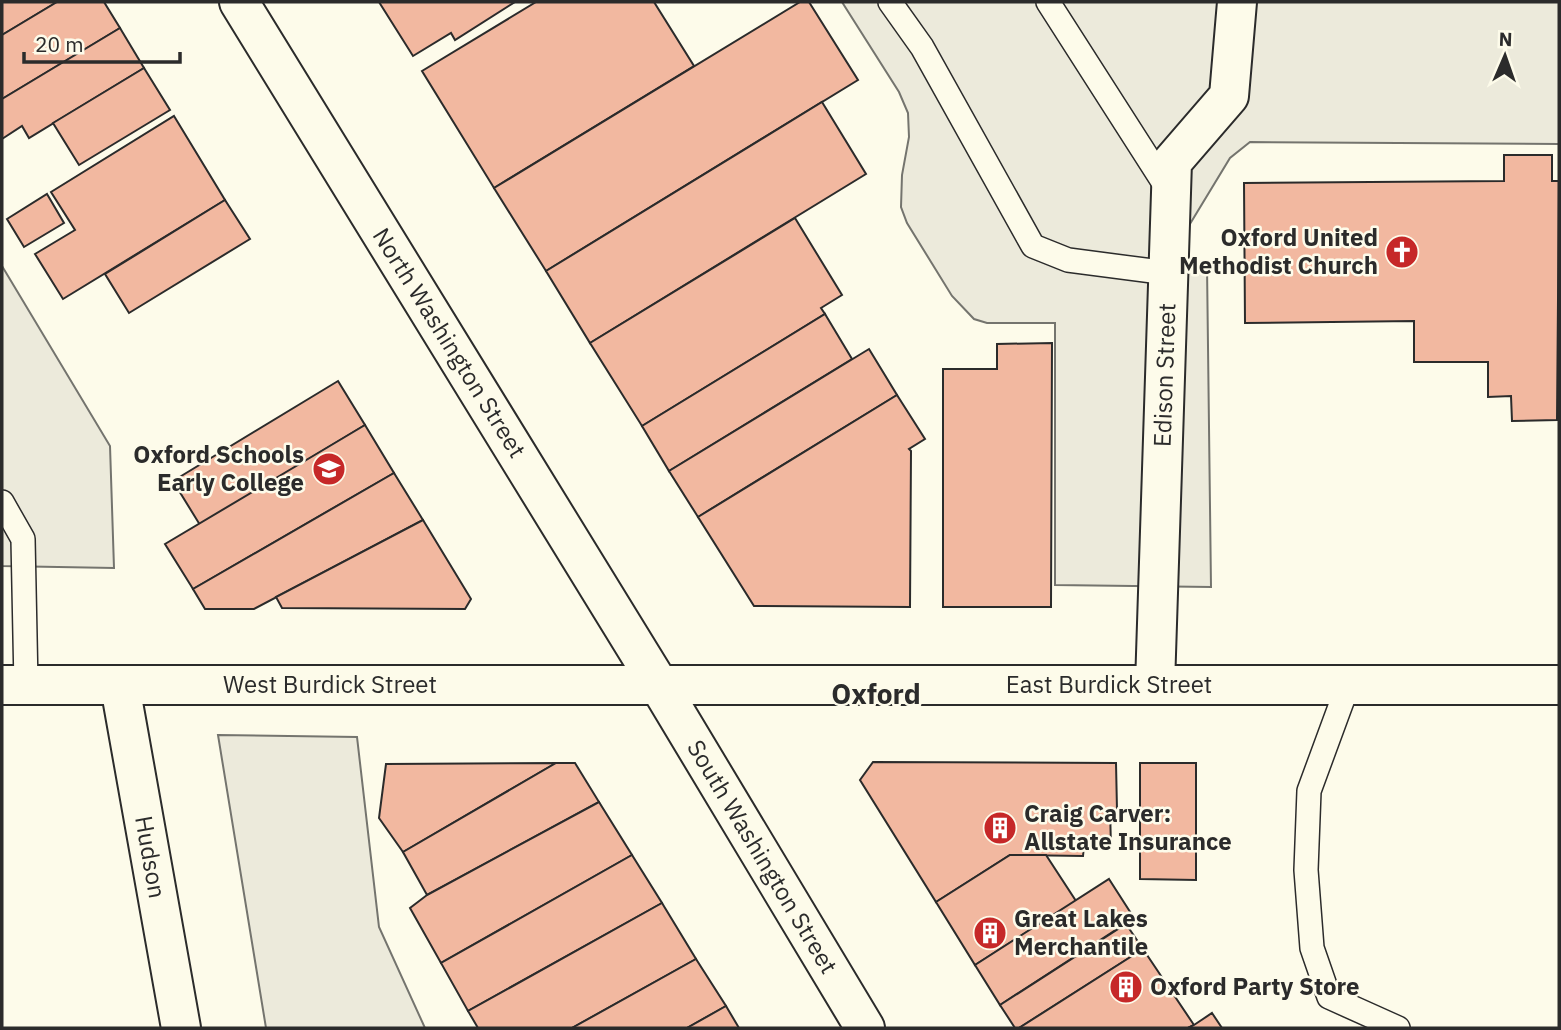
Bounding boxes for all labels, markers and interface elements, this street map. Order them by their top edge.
scale bar [24,21,180,65]
north arrow [1470,21,1540,91]
text: N [1498,27,1513,51]
text: 20 m [35,30,84,58]
street label: North Washington Street [366,221,534,464]
place label: Oxford United Methodist Church [1179,221,1378,281]
church icon: Oxford United Methodist Church [1383,233,1421,271]
street label: Edison Street [1145,302,1183,447]
place label: Oxford Schools Early College [133,438,304,498]
school or university icon: Oxford Schools Early College [310,450,348,488]
street label: West Burdick Street [223,668,437,700]
street label: East Burdick Street [1006,668,1212,700]
district label: Oxford [831,675,921,712]
street label: South Washington Street [680,734,845,979]
place label: Craig Carver: Allstate Insurance [1024,797,1232,857]
building icon: Craig Carver: Allstate Insurance [981,809,1019,847]
street label: Hudson [128,813,174,901]
place label: Great Lakes Merchantile [1014,902,1148,962]
building icon: Great Lakes Merchantile [971,914,1009,952]
building icon: Oxford Party Store [1107,968,1145,1006]
place label: Oxford Party Store [1150,970,1360,1002]

